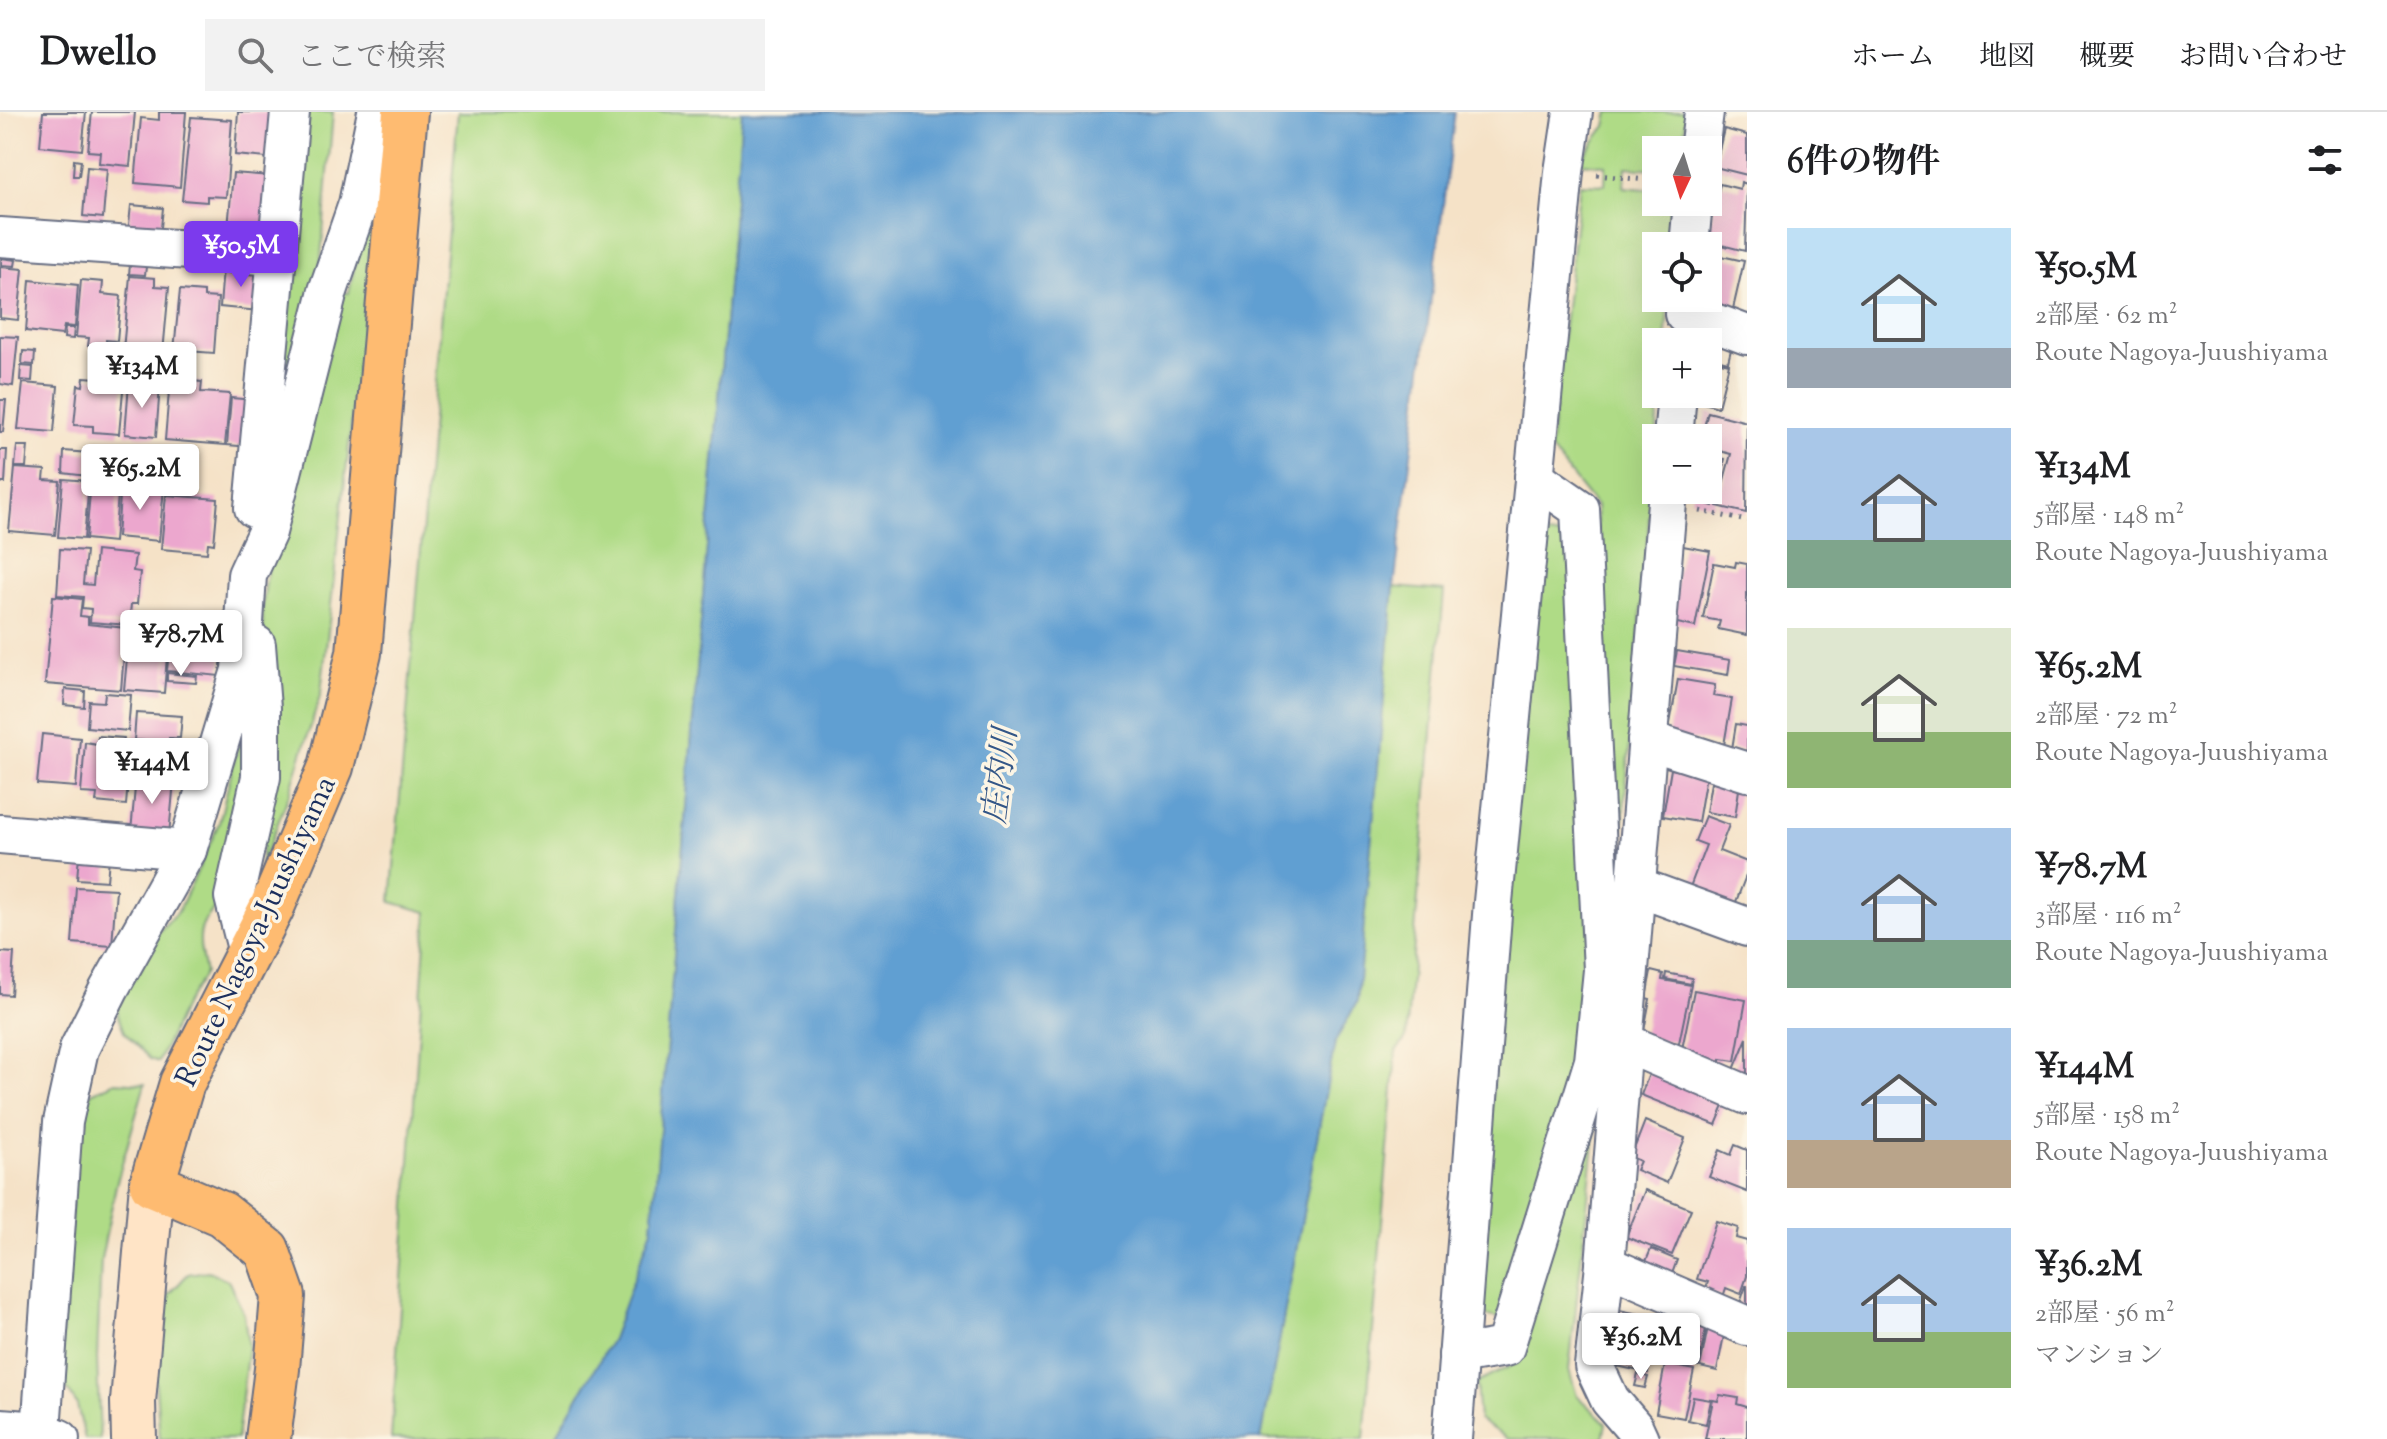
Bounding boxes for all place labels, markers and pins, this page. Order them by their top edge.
pin: ¥50.5M [176,221,306,289]
pin: ¥134M [86,342,198,410]
pin: ¥65.2M [75,444,205,512]
pin: ¥78.7M [116,610,246,678]
pin: ¥144M [96,738,208,806]
pin: ¥36.2M [1576,1313,1706,1381]

